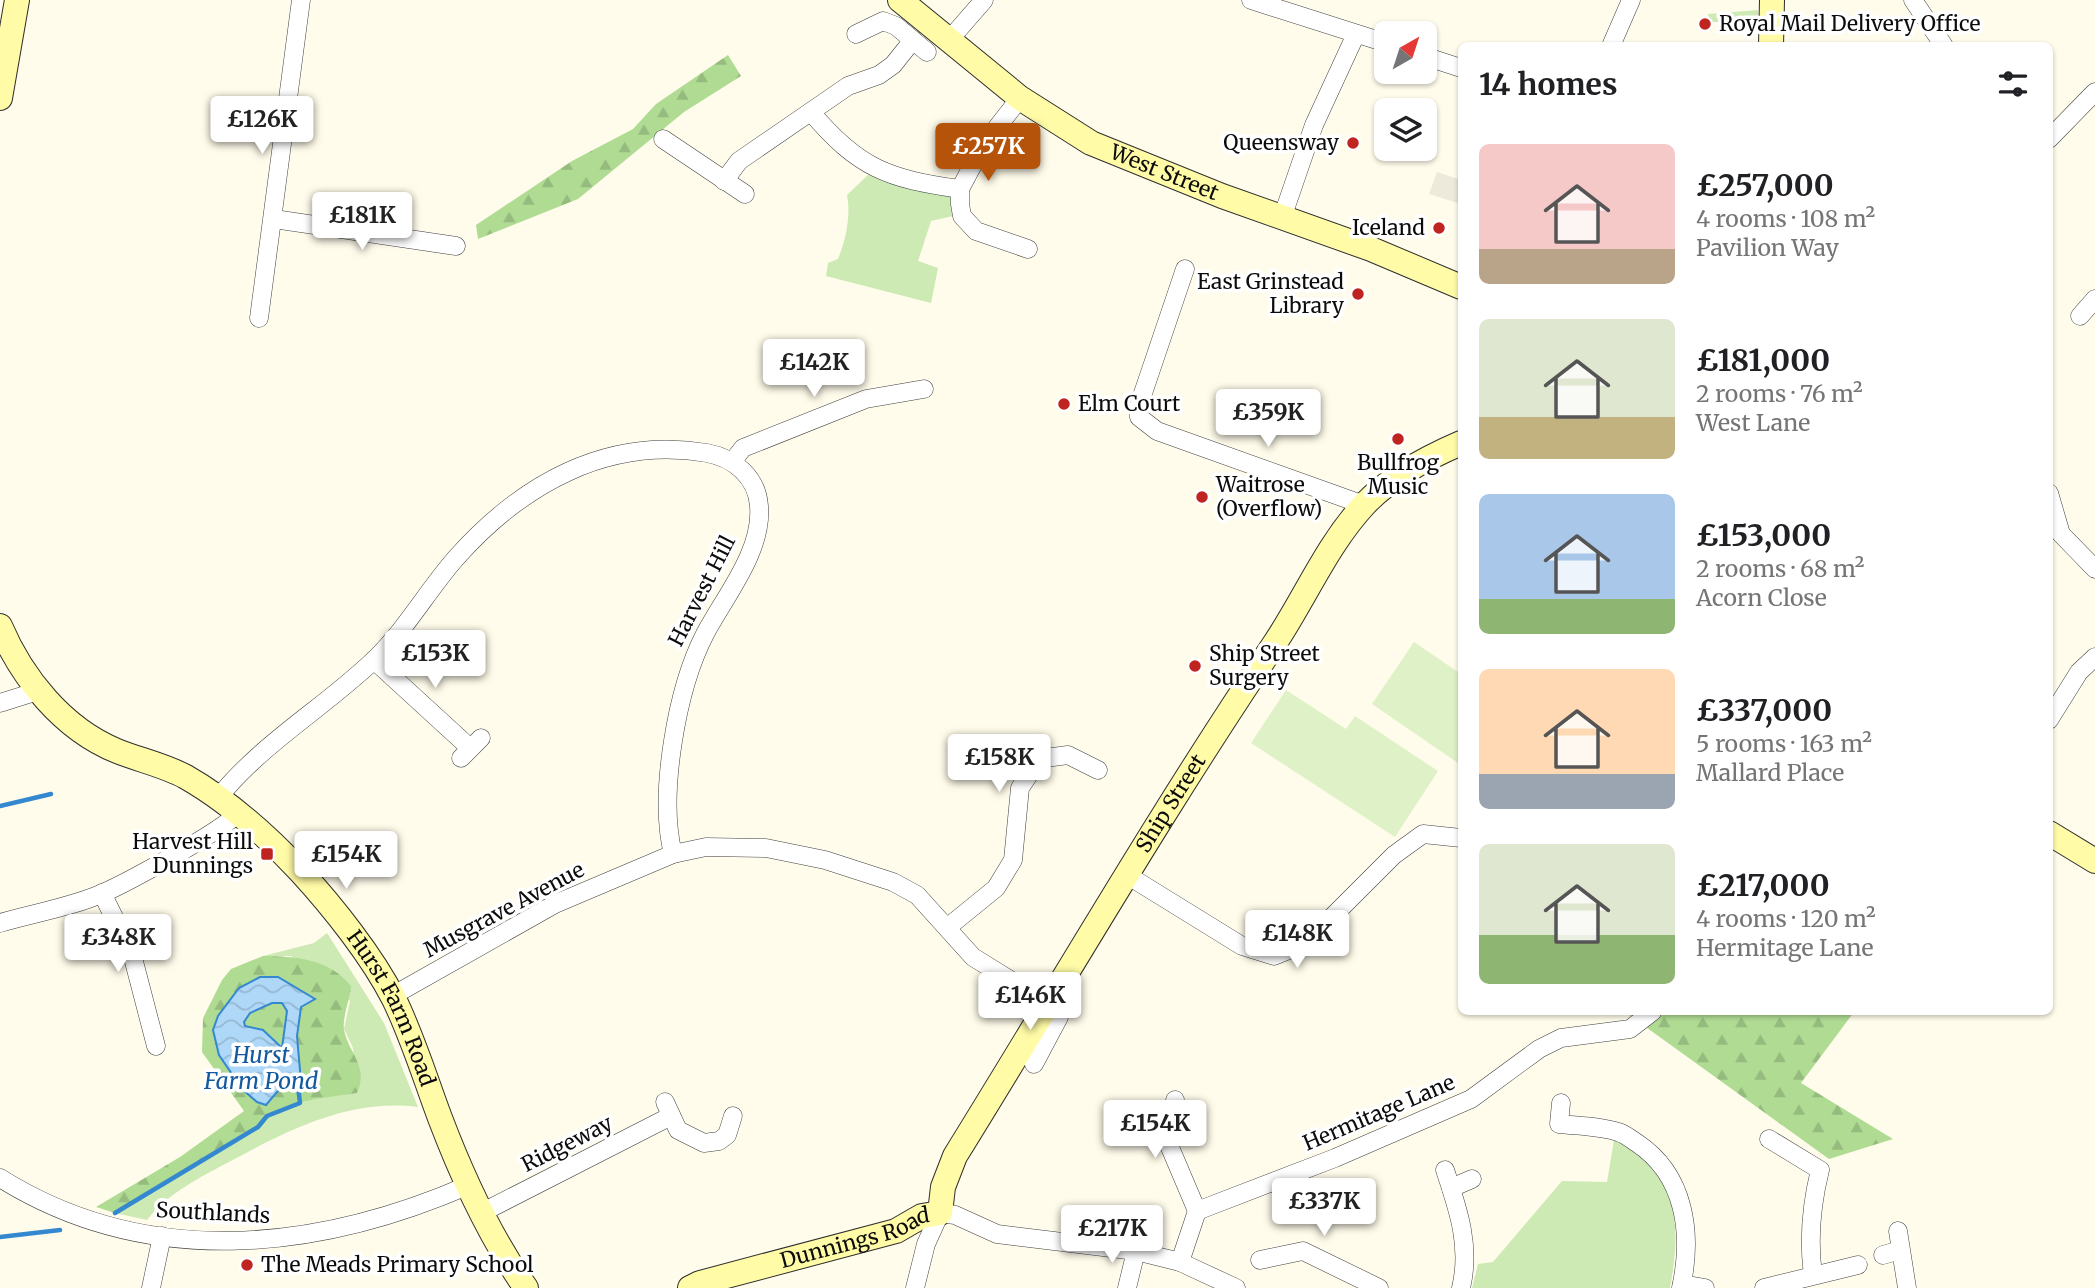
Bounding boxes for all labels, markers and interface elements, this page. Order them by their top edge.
place label: Royal Mail Delivery Office [1719,10,1980,37]
marker: Royal Mail Delivery Office [1697,16,1713,32]
north arrow [1374,21,1437,84]
map controls [1374,21,1437,161]
text: 14 homes [1479,65,1617,103]
icon: filters [1994,65,2032,103]
pin: £126K [213,96,311,156]
button: layers [1374,98,1437,161]
text: £126K [226,104,298,133]
pin: £257K [939,124,1037,183]
place label: Queensway [1223,129,1340,156]
text: £257K [951,131,1025,160]
marker: Queensway [1345,135,1361,151]
street label: West Street [1105,138,1223,206]
text: £257,000 [1696,166,1834,204]
icon: home [1535,172,1619,256]
pin: £181K [313,192,411,252]
text: £181K [328,200,396,229]
text: 4 rooms · 108 m² [1696,204,1875,233]
place label: Iceland [1352,214,1425,241]
marker: Iceland [1431,220,1447,236]
text: Pavilion Way [1696,233,1839,262]
place label: East Grinstead Library [1197,268,1345,319]
marker: East Grinstead Library [1350,286,1366,302]
pin: £142K [765,340,863,399]
text: £181,000 [1696,341,1830,379]
text: £142K [779,347,849,376]
icon: home [1535,347,1619,431]
text: 2 rooms · 76 m² [1696,379,1863,408]
place label: Elm Court [1078,390,1180,417]
pin: £359K [1219,390,1317,449]
marker: Elm Court [1056,396,1072,412]
text: £359K [1232,397,1304,426]
text: West Lane [1696,408,1810,437]
marker: Bullfrog Music [1390,431,1406,447]
place label: Bullfrog Music [1357,449,1439,500]
place label: Waitrose (Overflow) [1215,471,1322,522]
marker: Waitrose (Overflow) [1194,489,1210,505]
text: £153,000 [1696,516,1831,554]
icon: home [1535,522,1619,606]
street label: Harvest Hill [662,530,741,651]
text: 2 rooms · 68 m² [1696,554,1864,583]
text: Acorn Close [1696,583,1827,612]
pin: £153K [386,630,484,690]
text: £153K [401,638,469,667]
place label: Ship Street Surgery [1209,640,1320,691]
marker: Ship Street Surgery [1187,658,1203,674]
text: £337,000 [1696,691,1832,729]
icon: home [1535,697,1619,781]
text: 5 rooms · 163 m² [1696,729,1872,758]
pin: £158K [950,734,1048,794]
text: £158K [964,742,1034,771]
street label: Ship Street [1130,749,1211,857]
text: Mallard Place [1696,758,1844,787]
place label: Harvest Hill Dunnings [132,828,253,879]
pin: £154K [297,832,395,891]
text: £154K [310,839,382,868]
marker: Harvest Hill Dunnings [259,846,275,862]
street label: Musgrave Avenue [419,856,589,963]
text: £217,000 [1696,866,1830,904]
icon: home [1535,872,1619,956]
text: 4 rooms · 120 m² [1696,904,1876,933]
pin: £148K [1248,911,1346,970]
pin: £348K [69,914,167,974]
text: £148K [1261,918,1333,947]
text: £348K [80,922,156,951]
street label: Hurst Farm Road [341,925,442,1090]
text: Hermitage Lane [1696,933,1874,962]
pin: £146K [981,972,1079,1032]
text: £146K [994,980,1066,1009]
water label: Hurst Farm Pond [203,1040,319,1095]
street label: Hermitage Lane [1299,1068,1459,1157]
pin: £154K [1106,1100,1204,1160]
text: £154K [1119,1108,1191,1137]
street label: Ridgeway [517,1109,617,1178]
pin: £337K [1275,1178,1373,1238]
text: £337K [1288,1186,1360,1215]
street label: Southlands [155,1196,271,1229]
street label: Dunnings Road [777,1201,932,1274]
pin: £217K [1063,1206,1161,1265]
text: £217K [1077,1213,1147,1242]
place label: The Meads Primary School [261,1251,534,1278]
marker: The Meads Primary School [239,1257,255,1273]

